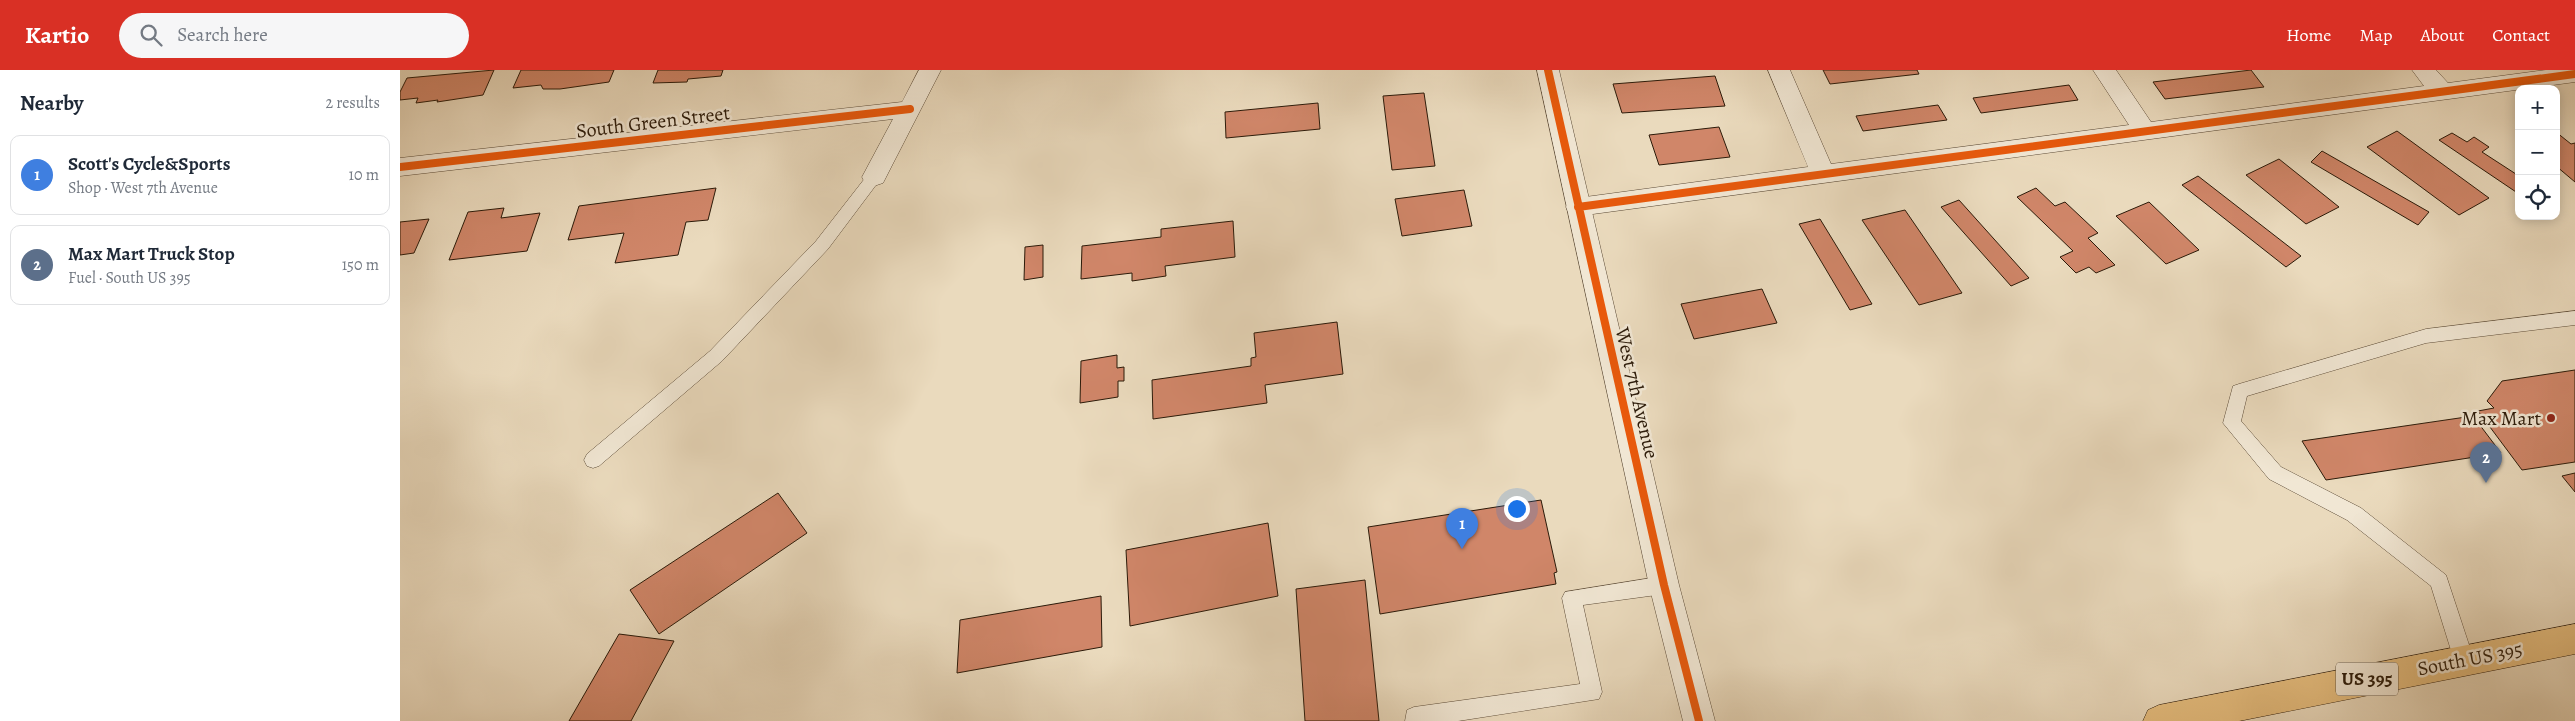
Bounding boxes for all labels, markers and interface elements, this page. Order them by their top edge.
search box [119,13,469,58]
text: Kartio [25,19,89,51]
icon: search [137,21,165,49]
text: Search here [177,22,268,48]
text: Home [2286,23,2331,47]
text: Map [2359,23,2392,47]
text: About [2420,23,2464,47]
text: Contact [2492,23,2550,47]
map controls [2515,85,2560,220]
button: + [2515,85,2560,130]
text: Nearby [20,89,83,117]
text: 2 results [325,92,380,114]
street label: South Green Street [575,99,732,145]
button: − [2515,130,2560,175]
text: Scott's Cycle&Sports [68,151,230,177]
text: 1 [34,164,40,186]
text: 10 m [349,164,379,186]
button: locate [2515,175,2560,220]
text: Shop · West 7th Avenue [68,177,218,199]
text: Max Mart Truck Stop [68,241,235,267]
text: 2 [33,254,41,276]
text: 150 m [342,254,379,276]
text: Fuel · South US 395 [68,267,191,289]
street label: West 7th Avenue [1609,324,1665,461]
place label: Max Mart [2461,405,2541,432]
marker: Max Mart [2545,412,2557,424]
pin: 2 [2470,442,2502,483]
your location [1504,496,1530,522]
pin: 1 [1446,508,1478,549]
street label: South US 395 [2415,636,2525,682]
road number: US 395 [2336,662,2398,696]

